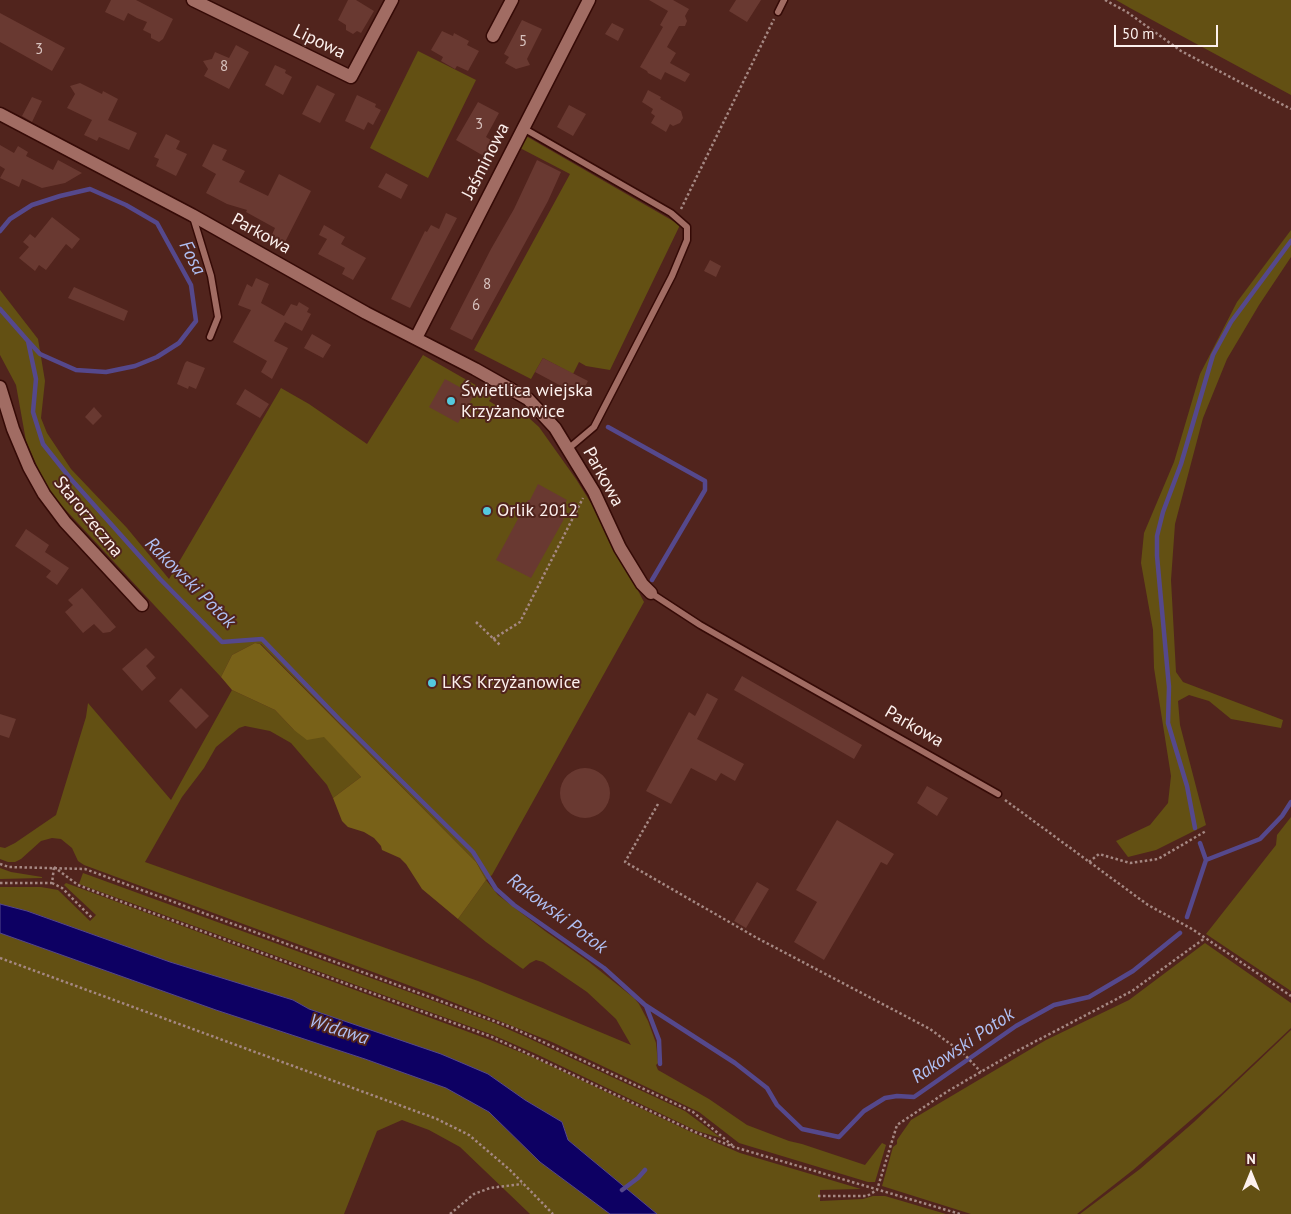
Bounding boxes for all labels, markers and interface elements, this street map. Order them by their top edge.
scale bar [1116,15,1220,47]
street label: Lipowa [289,20,349,64]
text: 50 m [1122,24,1155,43]
house number: 5 [519,33,527,51]
house number: 3 [35,41,43,59]
house number: 8 [220,58,228,76]
house number: 3 [475,116,483,134]
street label: Jaśminowa [458,119,514,203]
street label: Parkowa [228,209,294,259]
water label: Fosa [174,237,210,279]
house number: 8 [483,276,491,294]
house number: 6 [472,297,480,315]
place label: Świetlica wiejska Krzyżanowice [461,380,593,422]
marker: Świetlica wiejska Krzyżanowice [445,395,457,407]
street label: Parkowa [578,444,628,510]
street label: Starorzeczna [49,472,127,562]
place label: Orlik 2012 [497,500,578,522]
marker: Orlik 2012 [481,505,493,517]
water label: Rakowski Potok [140,533,240,633]
place label: LKS Krzyżanowice [442,672,580,694]
marker: LKS Krzyżanowice [426,677,438,689]
street label: Parkowa [881,702,947,752]
water label: Rakowski Potok [503,869,611,959]
water label: Rakowski Potok [907,1003,1019,1089]
water label: Widawa [306,1010,372,1050]
north arrow [1226,1149,1276,1199]
text: N [1246,1150,1256,1168]

